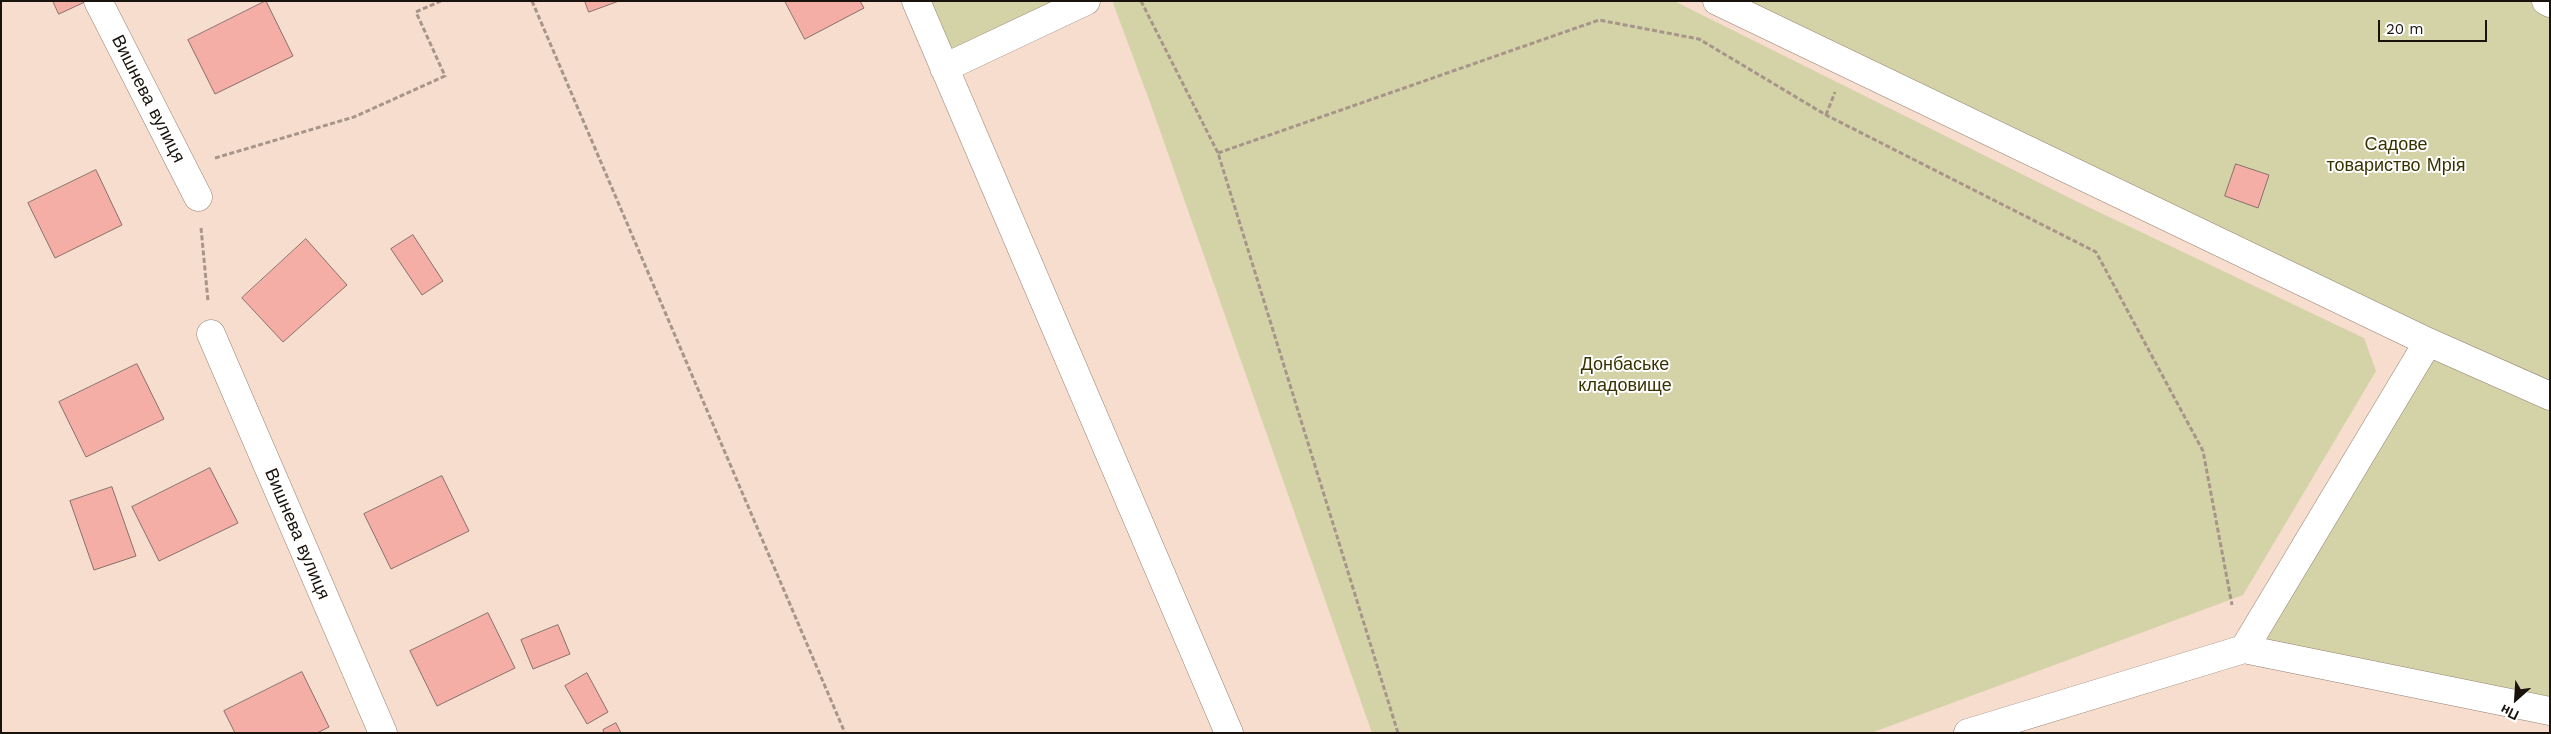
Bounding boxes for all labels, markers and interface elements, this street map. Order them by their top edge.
scale bar [2381,10,2490,42]
text: 20 m [2386,20,2424,38]
street label: Вишнева вулиця [107,32,189,166]
park label: Садове товариство Мрія [2327,134,2465,176]
park label: Донбаське кладовище [1578,354,1672,396]
street label: Вишнева вулиця [260,465,334,603]
north arrow [2491,674,2541,724]
text: Пн [2498,701,2521,724]

